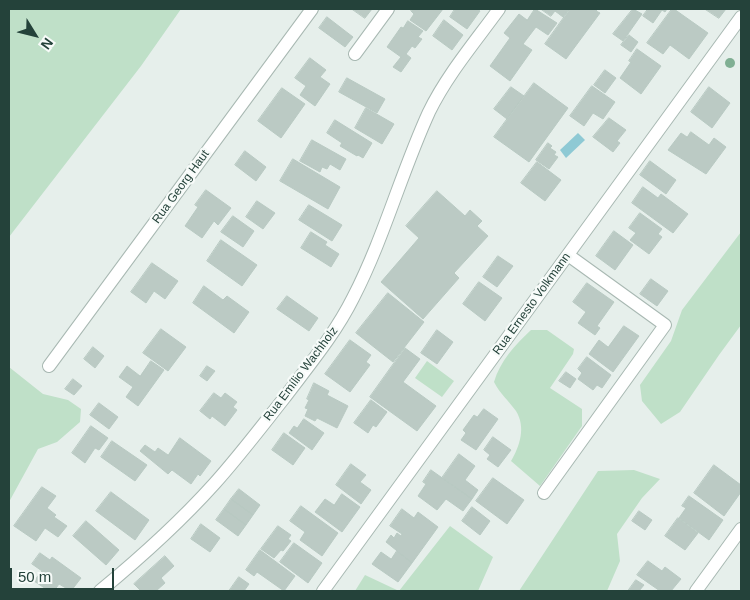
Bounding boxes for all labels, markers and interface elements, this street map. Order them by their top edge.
north arrow [10,10,60,60]
text: N [38,35,57,53]
street label: Rua Georg Haut [149,147,213,227]
street label: Rua Ernesto Volkmann [490,250,574,358]
street label: Rua Emílio Wachholz [261,324,341,424]
scale bar [12,558,116,590]
text: 50 m [18,568,51,585]

